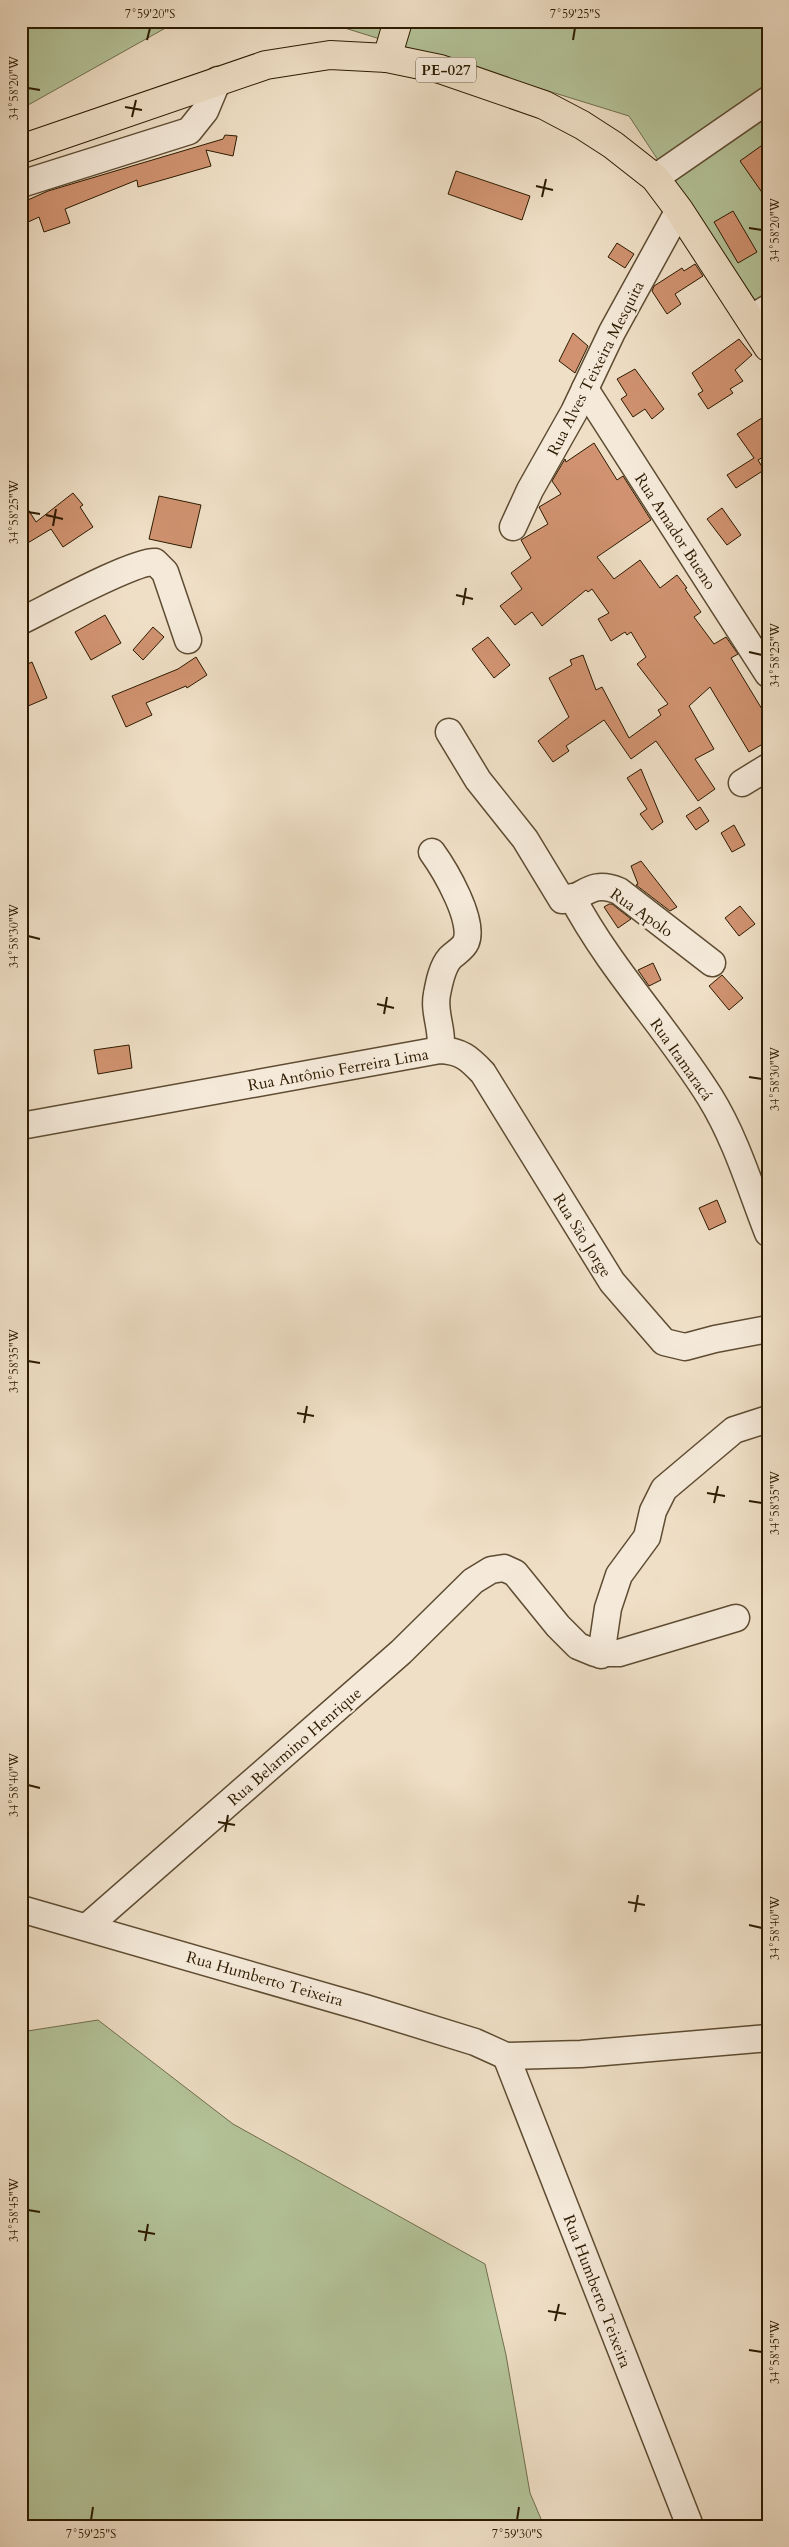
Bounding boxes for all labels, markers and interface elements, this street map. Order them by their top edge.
text: 7°59'20"S [125,6,175,22]
text: 7°59'25"S [550,6,600,22]
text: 34°58'20"W [6,55,22,120]
road number: PE-027 [416,58,476,82]
text: 34°58'20"W [767,197,783,262]
street label: Rua Alves Teixeira Mesquita [542,277,650,460]
street label: Rua Amador Bueno [629,469,721,594]
text: 34°58'25"W [6,479,22,544]
text: 34°58'25"W [767,622,783,687]
street label: Rua Apolo [605,883,678,943]
text: 34°58'30"W [6,903,22,968]
street label: Rua Itamaracá [645,1014,718,1105]
street label: Rua Antônio Ferreira Lima [246,1043,430,1097]
text: 34°58'30"W [767,1046,783,1111]
street label: Rua São Jorge [548,1189,617,1282]
text: 34°58'35"W [6,1328,22,1393]
text: 34°58'35"W [767,1470,783,1535]
street label: Rua Belarmino Henrique [223,1682,366,1811]
text: 34°58'40"W [6,1752,22,1817]
text: 34°58'40"W [767,1895,783,1960]
street label: Rua Humberto Teixeira [184,1946,346,2012]
text: 34°58'45"W [6,2177,22,2242]
street label: Rua Humberto Teixeira [558,2212,636,2371]
text: 34°58'45"W [767,2319,783,2384]
text: 7°59'25"S [66,2526,116,2542]
text: 7°59'30"S [492,2526,542,2542]

